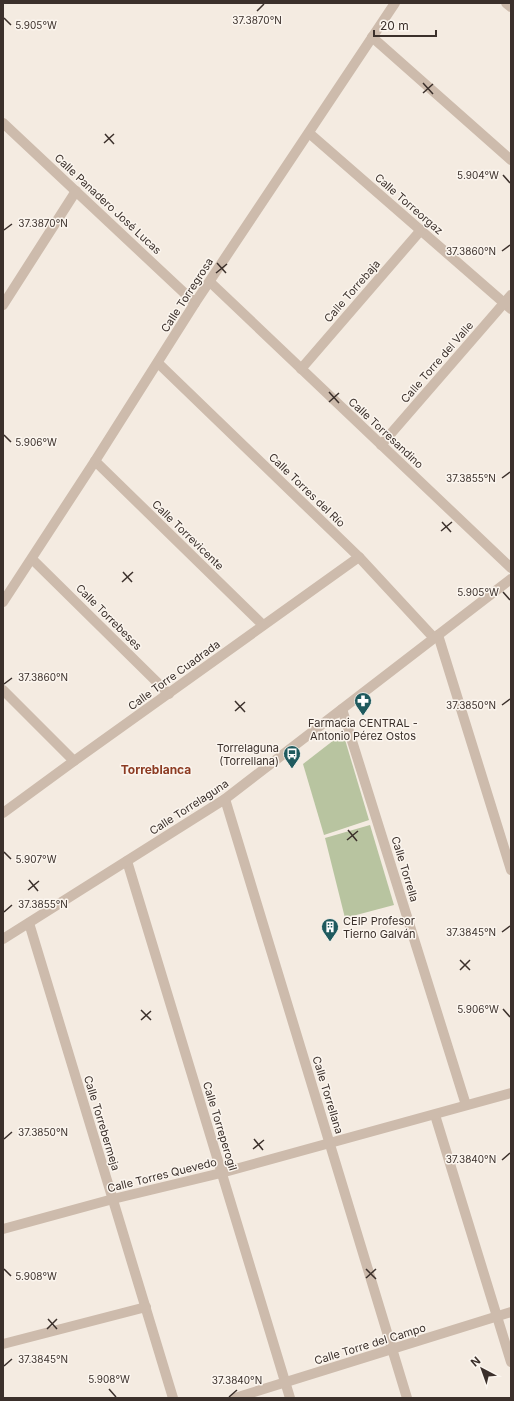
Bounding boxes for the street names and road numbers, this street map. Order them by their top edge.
street label: Calle Panadero José Lucas [52,151,164,257]
street label: Calle Torreorgaz [372,170,446,238]
street label: Calle Torregrosa [158,255,216,335]
street label: Calle Torrebaja [321,257,383,325]
street label: Calle Torre del Valle [398,318,476,406]
street label: Calle Torresandino [346,395,427,472]
street label: Calle Torres del Río [266,450,348,530]
street label: Calle Torrevicente [149,497,227,573]
street label: Calle Torrebeses [73,581,145,653]
street label: Calle Torre Cuadrada [125,637,223,713]
street label: Calle Torrelaguna [147,776,231,838]
street label: Calle Torrella [388,834,422,904]
street label: Calle Torrellana [310,1054,346,1136]
street label: Calle Torrebermeja [81,1074,123,1172]
street label: Calle Torreperogil [200,1080,240,1172]
street label: Calle Torres Quevedo [106,1155,219,1195]
street label: Calle Torre del Campo [313,1320,428,1368]

